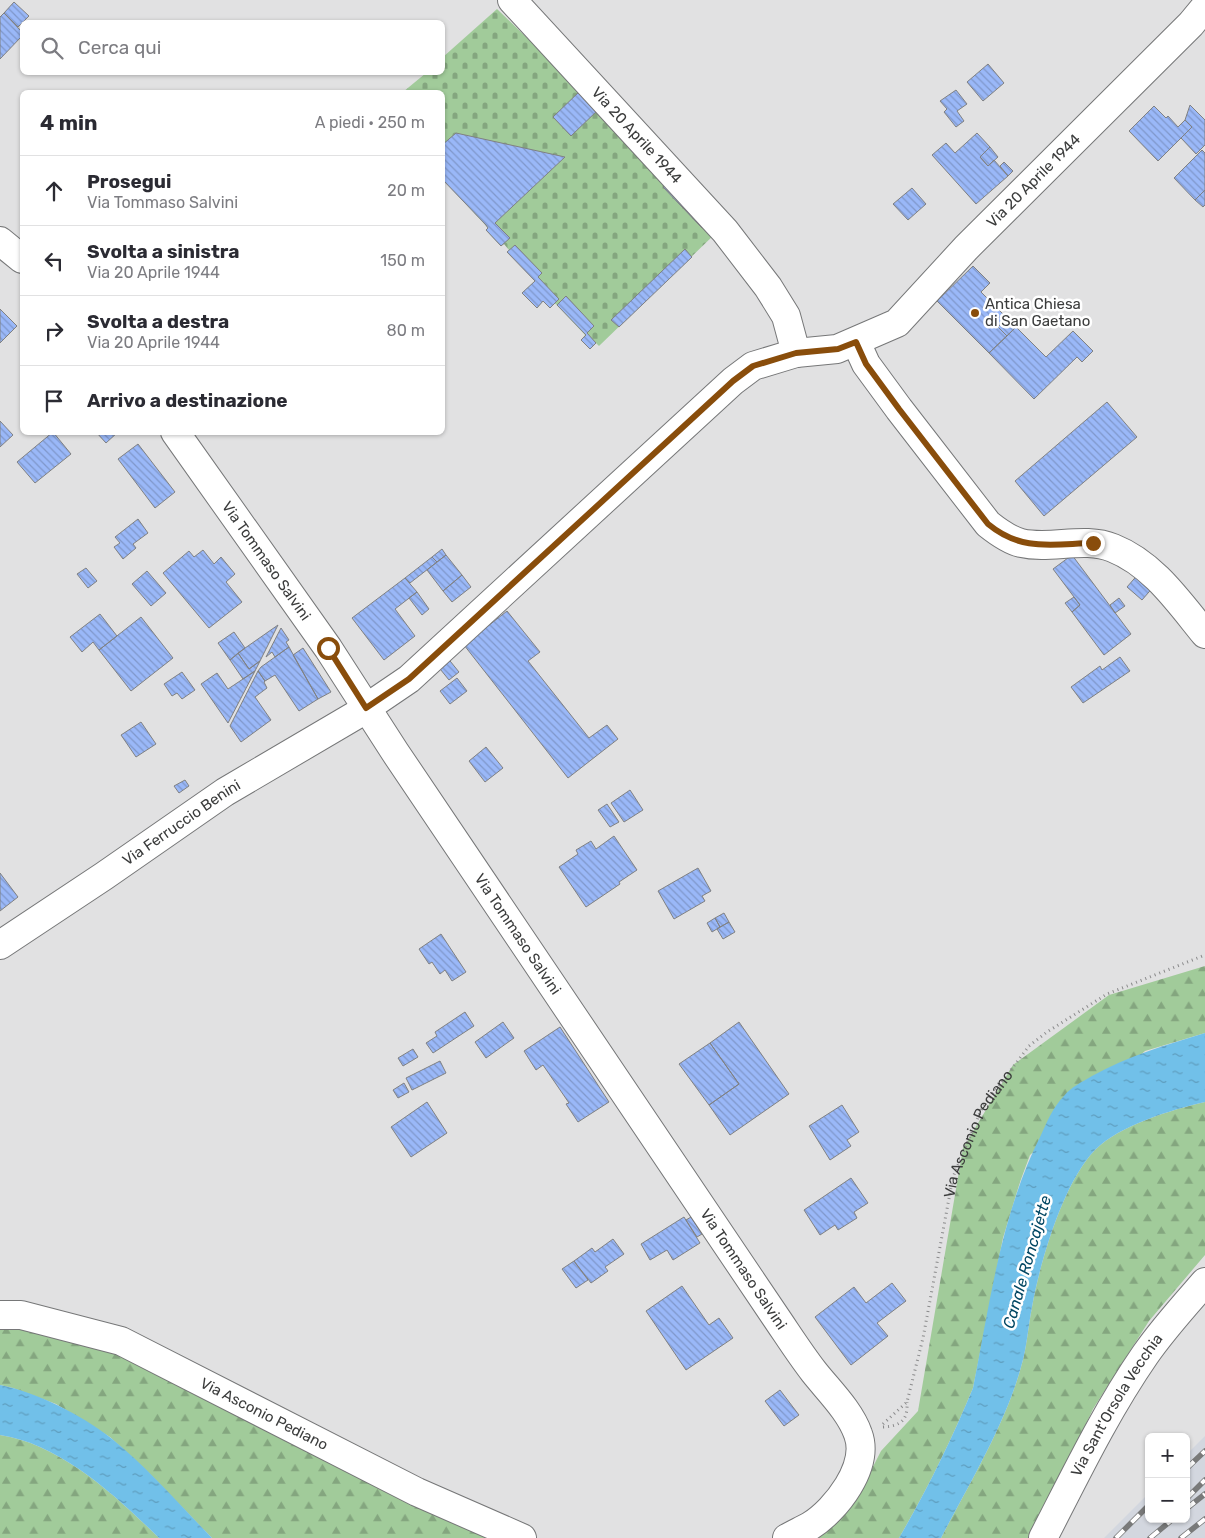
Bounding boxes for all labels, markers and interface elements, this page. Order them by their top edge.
search box [20,20,445,75]
icon: search [38,34,66,62]
text: Cerca qui [78,36,161,59]
street label: Via 20 Aprile 1944 [588,83,686,187]
text: 4 min [40,110,98,135]
text: A piedi · 250 m [315,113,425,132]
street label: Via 20 Aprile 1944 [983,130,1084,231]
text: Prosegui [87,170,171,193]
icon: ahead [40,177,68,205]
text: 20 m [387,181,425,200]
text: Via Tommaso Salvini [87,193,238,212]
text: Svolta a sinistra [87,240,240,263]
icon: left [40,247,68,275]
text: 150 m [380,251,425,270]
text: Via 20 Aprile 1944 [87,263,220,282]
place label: Antica Chiesa di San Gaetano [985,295,1090,330]
marker: Antica Chiesa di San Gaetano [969,307,981,319]
text: Svolta a destra [87,310,229,333]
icon: right [40,317,68,345]
text: 80 m [387,321,425,340]
text: Via 20 Aprile 1944 [87,333,220,352]
icon: arrive [40,387,68,415]
text: Arrivo a destinazione [87,389,288,412]
street label: Via Tommaso Salvini [218,498,315,624]
route end [1082,532,1105,555]
route start [317,637,340,660]
street label: Via Ferruccio Benini [119,776,244,869]
street label: Via Tommaso Salvini [471,870,565,998]
street label: Via Asconio Pediano [940,1066,1017,1199]
water label: Canale Roncajette [999,1193,1055,1331]
street label: Via Tommaso Salvini [696,1205,791,1333]
street label: Via Sant'Orsola Vecchia [1067,1330,1166,1480]
street label: Via Asconio Pediano [197,1374,331,1454]
map controls [1145,1433,1190,1523]
button: + [1145,1433,1190,1478]
button: − [1145,1478,1190,1523]

